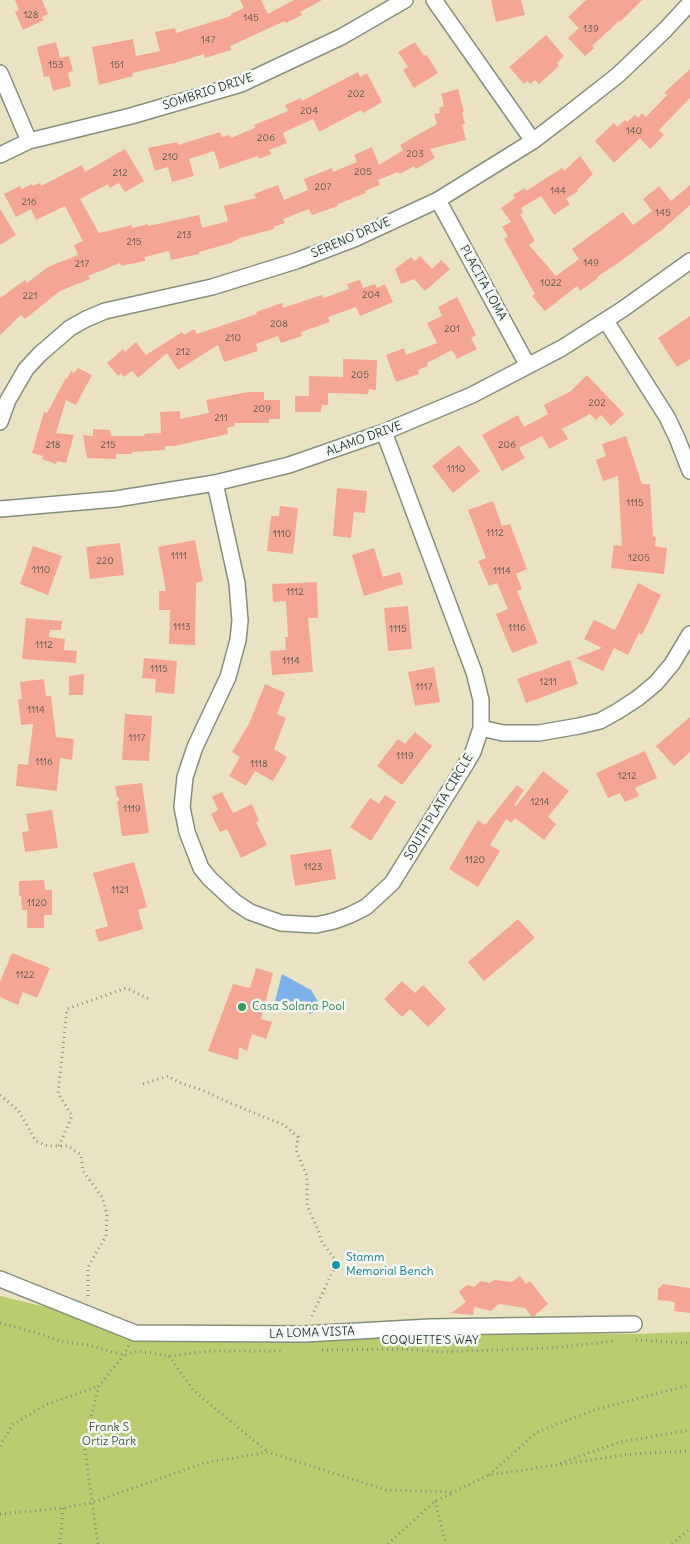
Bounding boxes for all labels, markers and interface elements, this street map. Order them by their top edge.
house number: 128 [23,9,39,21]
house number: 145 [243,12,259,24]
house number: 139 [583,23,599,35]
house number: 147 [201,34,215,46]
house number: 153 [48,59,64,71]
house number: 151 [110,59,124,71]
street label: SOMBRIO DRIVE [161,71,255,113]
house number: 202 [347,88,365,100]
house number: 204 [300,105,318,117]
house number: 140 [626,125,642,137]
house number: 206 [257,132,275,144]
house number: 203 [406,148,424,160]
house number: 210 [162,151,178,163]
house number: 205 [354,166,372,178]
house number: 212 [113,167,127,179]
house number: 207 [315,181,331,193]
house number: 144 [550,185,566,197]
house number: 216 [21,196,37,208]
house number: 145 [655,207,671,219]
street label: SERENO DRIVE [309,215,393,261]
house number: 213 [176,229,192,241]
house number: 215 [126,236,142,248]
street label: PLACITA LOMA [456,243,510,323]
house number: 149 [583,257,599,269]
house number: 217 [75,258,89,270]
house number: 1022 [540,277,562,289]
house number: 204 [362,289,380,301]
house number: 221 [23,290,37,302]
house number: 208 [270,318,288,330]
house number: 201 [444,323,460,335]
house number: 210 [225,332,241,344]
house number: 212 [176,346,190,358]
house number: 205 [351,369,369,381]
house number: 202 [588,397,606,409]
house number: 209 [253,403,271,415]
house number: 211 [214,412,228,424]
street label: ALAMO DRIVE [324,419,404,459]
house number: 218 [45,439,61,451]
house number: 215 [100,439,116,451]
house number: 206 [498,439,516,451]
house number: 1110 [447,463,465,475]
house number: 1115 [626,497,644,509]
house number: 1112 [486,527,504,539]
house number: 1110 [273,528,291,540]
house number: 1111 [171,550,187,562]
house number: 1205 [628,552,650,564]
house number: 220 [96,555,114,567]
house number: 1110 [32,564,50,576]
house number: 1114 [493,565,511,577]
house number: 1112 [286,586,304,598]
house number: 1113 [173,621,191,633]
house number: 1116 [508,622,526,634]
house number: 1115 [389,623,407,635]
house number: 1112 [35,639,53,651]
house number: 1114 [282,655,300,667]
house number: 1115 [150,663,168,675]
house number: 1211 [539,676,557,688]
house number: 1117 [416,681,432,693]
house number: 1114 [27,704,45,716]
house number: 1117 [129,732,145,744]
house number: 1119 [396,750,414,762]
street label: SOUTH PLATA CIRCLE [402,751,476,863]
house number: 1116 [35,756,53,768]
house number: 1118 [250,758,268,770]
house number: 1212 [618,770,636,782]
house number: 1214 [530,796,550,808]
house number: 1119 [123,803,141,815]
house number: 1120 [465,854,485,866]
house number: 1123 [303,861,323,873]
house number: 1121 [111,884,129,896]
house number: 1120 [27,897,47,909]
house number: 1122 [16,969,34,981]
place label: Casa Solana Pool [252,1000,345,1014]
marker: Casa Solana Pool [236,1001,248,1013]
place label: Stamm Memorial Bench [346,1251,434,1279]
marker: Stamm Memorial Bench [330,1259,342,1271]
street label: LA LOMA VISTA [269,1324,355,1342]
street label: COQUETTE'S WAY [381,1334,479,1348]
park label: Frank S Ortiz Park [82,1421,136,1449]

